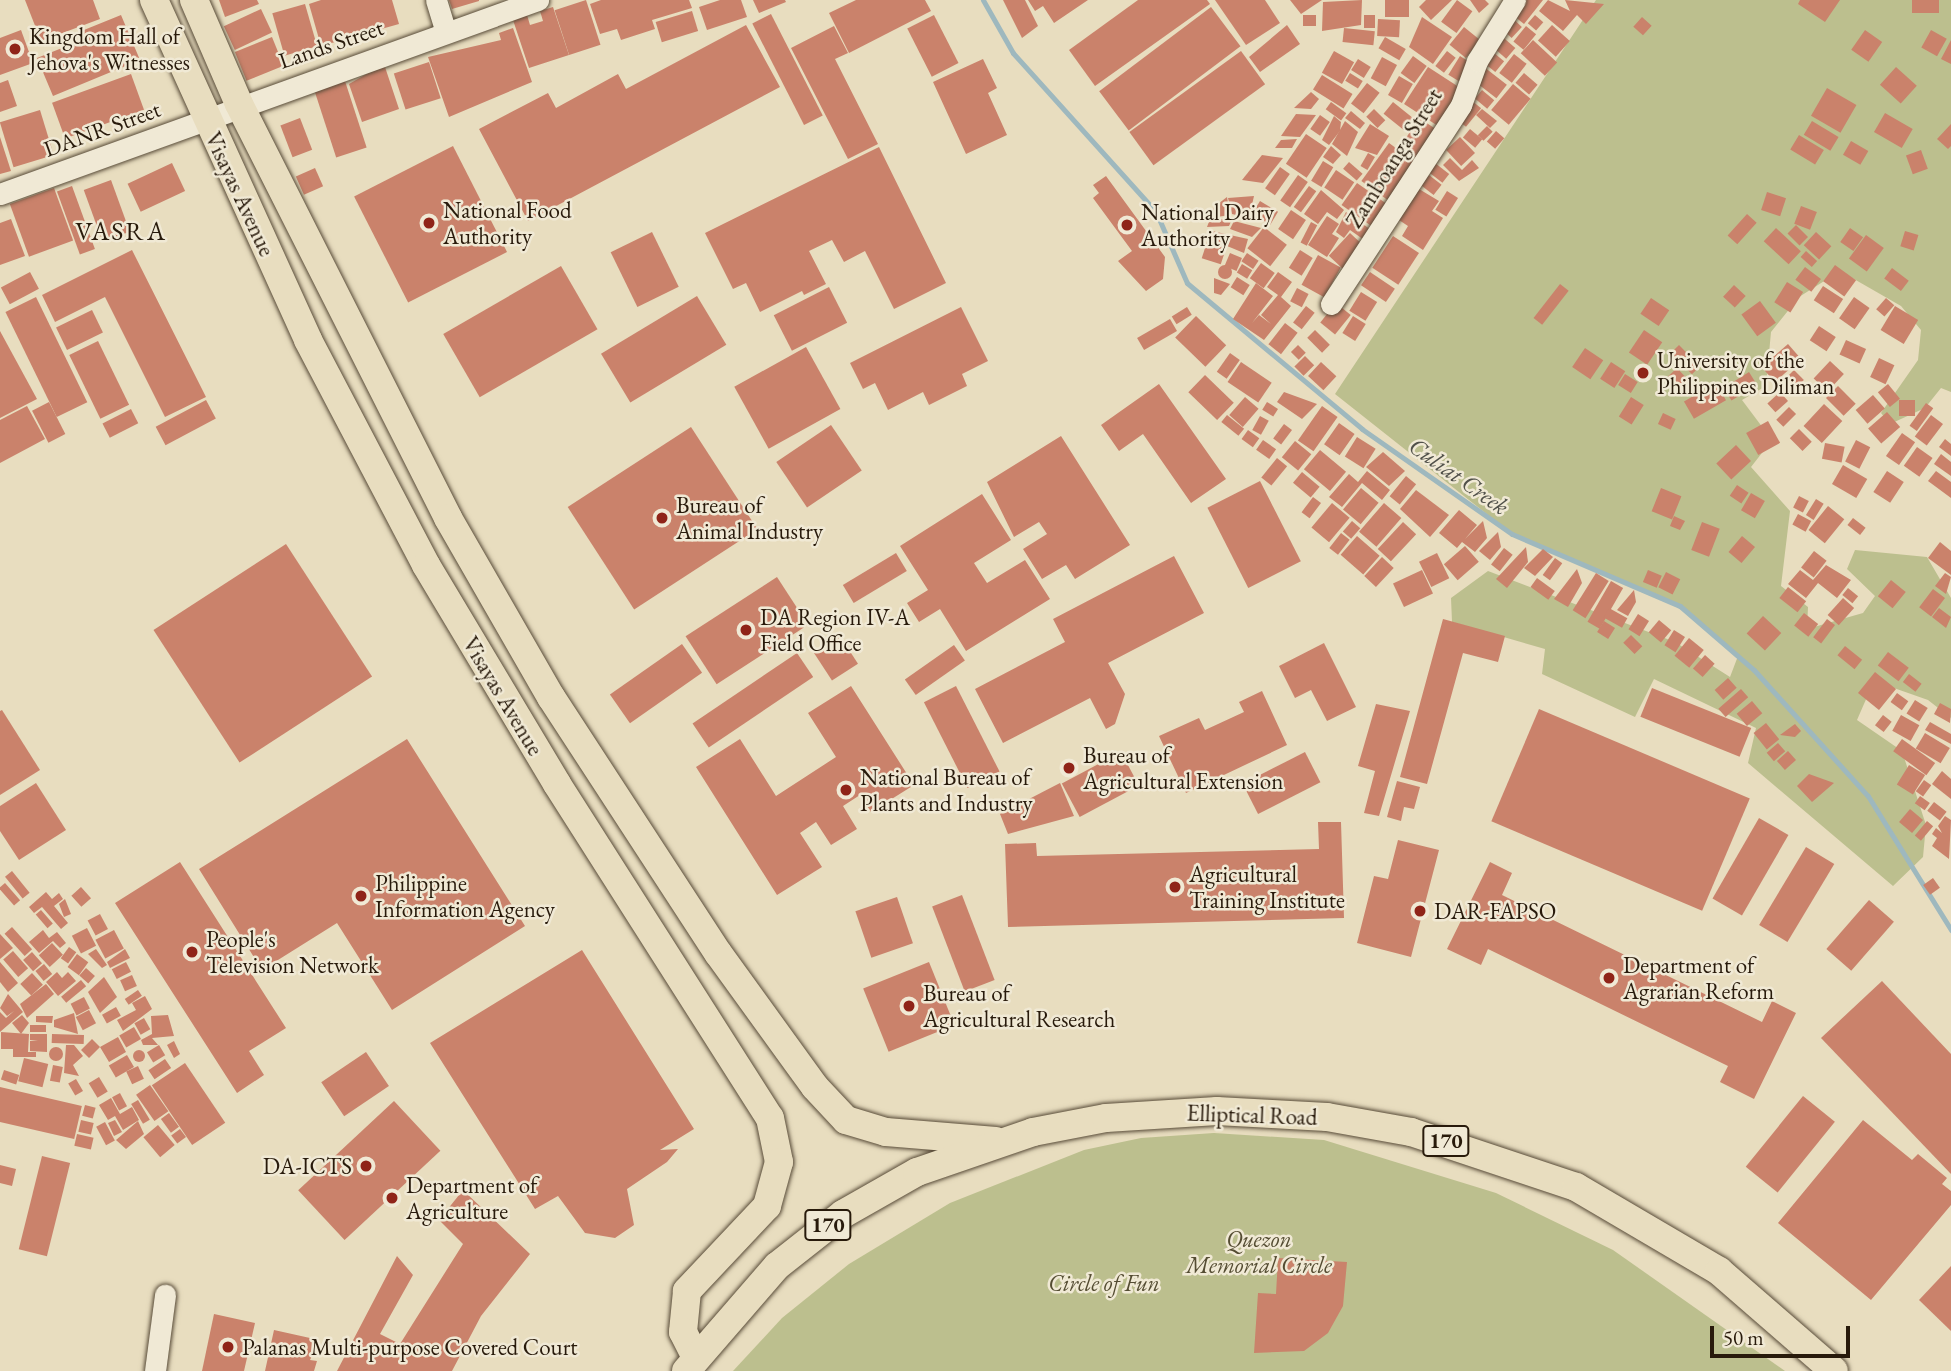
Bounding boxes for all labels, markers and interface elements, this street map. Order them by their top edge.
street label: Lands Street [275,13,387,75]
place label: Kingdom Hall of Jehova's Witnesses [29,22,190,76]
marker: Kingdom Hall of Jehova's Witnesses [7,41,23,57]
street label: Zamboanga Street [1340,83,1448,233]
street label: DANR Street [40,95,164,163]
street label: Visayas Avenue [199,127,281,261]
place label: National Food Authority [443,196,572,250]
place label: National Dairy Authority [1141,198,1274,252]
marker: National Food Authority [421,215,437,231]
district label: VASRA [76,216,166,248]
marker: National Dairy Authority [1119,217,1135,233]
place label: University of the Philippines Diliman [1657,346,1834,400]
marker: University of the Philippines Diliman [1635,365,1651,381]
water label: Culiat Creek [1404,431,1514,521]
place label: Bureau of Animal Industry [676,491,823,545]
marker: Bureau of Animal Industry [654,510,670,526]
place label: DA Region IV-A Field Office [760,603,910,657]
marker: DA Region IV-A Field Office [738,622,754,638]
street label: Visayas Avenue [457,631,549,761]
place label: Bureau of Agricultural Extension [1083,741,1283,795]
marker: Bureau of Agricultural Extension [1061,760,1077,776]
place label: National Bureau of Plants and Industry [860,763,1032,817]
marker: National Bureau of Plants and Industry [838,782,854,798]
place label: Agricultural Training Institute [1189,860,1345,914]
place label: Philippine Information Agency [375,869,555,923]
marker: Agricultural Training Institute [1167,879,1183,895]
marker: Philippine Information Agency [353,888,369,904]
place label: DAR-FAPSO [1434,897,1556,925]
marker: DAR-FAPSO [1412,903,1428,919]
place label: People's Television Network [206,925,379,979]
marker: People's Television Network [184,944,200,960]
place label: Department of Agrarian Reform [1623,951,1774,1005]
marker: Department of Agrarian Reform [1601,970,1617,986]
place label: Bureau of Agricultural Research [923,979,1115,1033]
marker: Bureau of Agricultural Research [901,998,917,1014]
street label: Elliptical Road [1186,1099,1318,1131]
road number: 170 [1422,1124,1470,1158]
place label: DA-ICTS [263,1152,352,1180]
marker: DA-ICTS [358,1158,374,1174]
place label: Department of Agriculture [406,1171,537,1225]
marker: Department of Agriculture [384,1190,400,1206]
road number: 170 [804,1208,852,1242]
park label: Quezon Memorial Circle [1186,1225,1332,1279]
park label: Circle of Fun [1048,1269,1160,1297]
scale bar [1713,1312,1853,1356]
text: 50 m [1723,1324,1764,1351]
place label: Palanas Multi-purpose Covered Court [242,1333,578,1361]
marker: Palanas Multi-purpose Covered Court [220,1339,236,1355]

